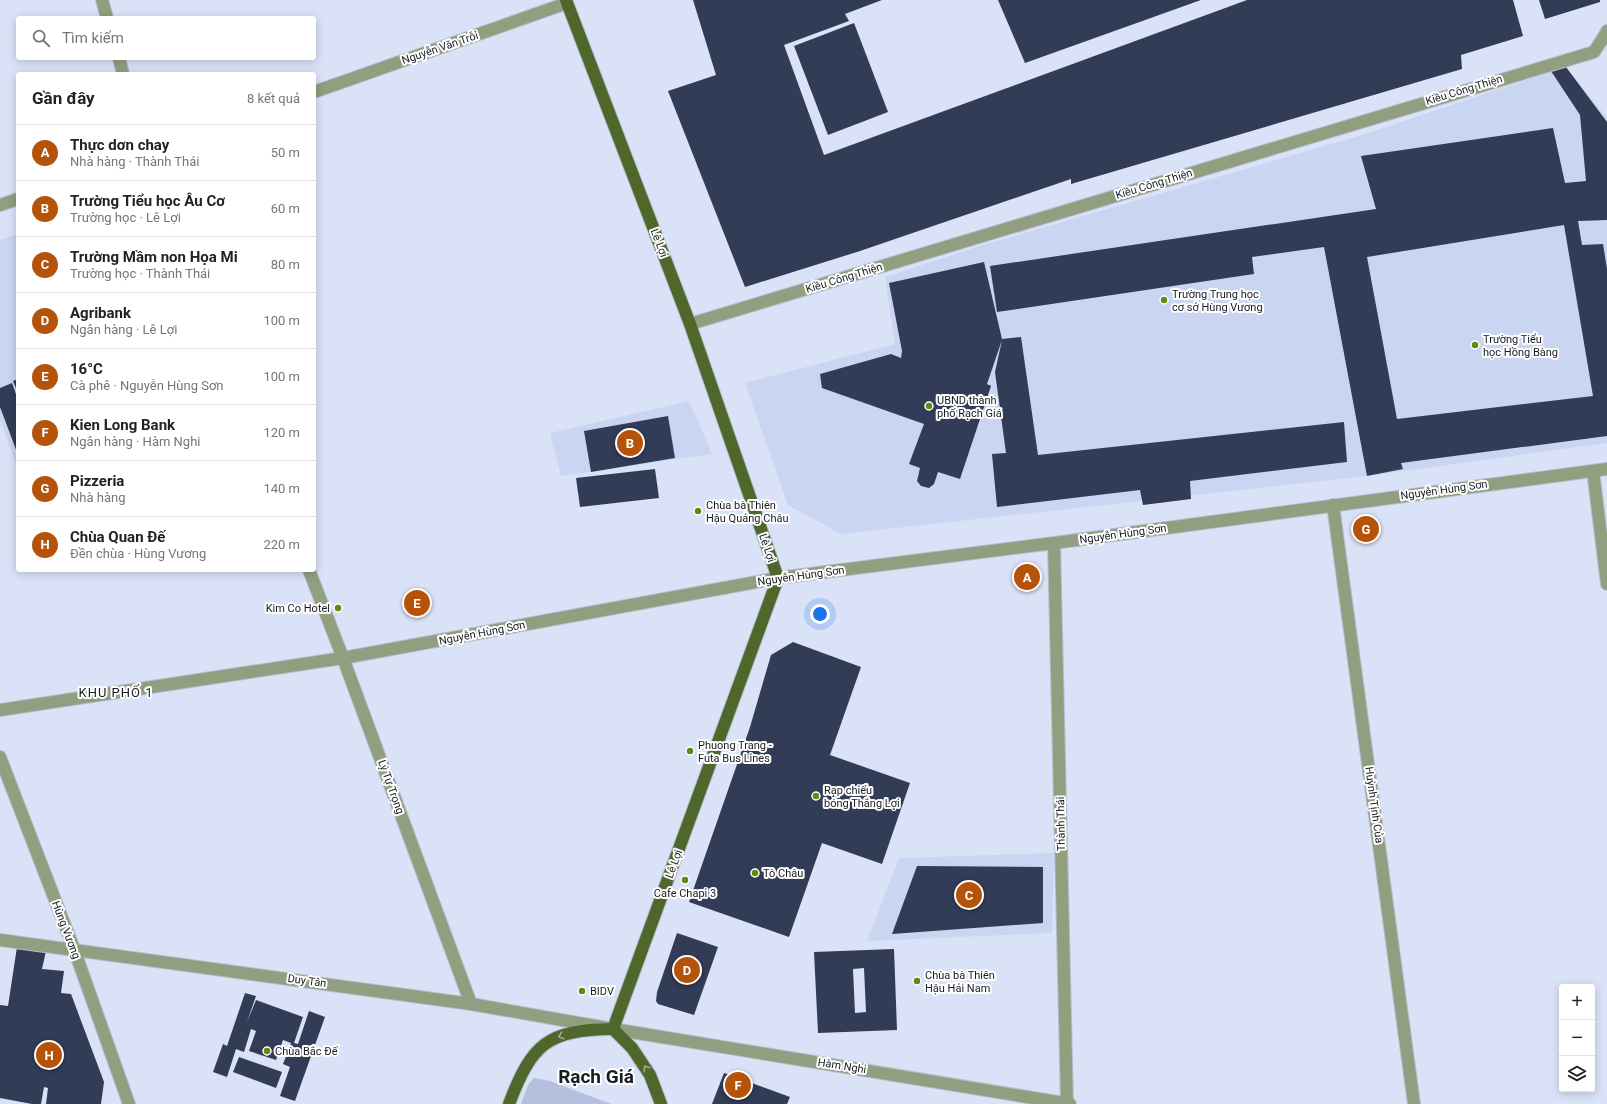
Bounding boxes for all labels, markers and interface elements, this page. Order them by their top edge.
search box [16,16,316,60]
icon: search [30,27,52,49]
text: Tìm kiếm [62,29,124,47]
street label: Nguyễn Văn Trỗi [400,29,480,67]
street label: Kiều Công Thiện [1424,72,1504,108]
text: Gần đây [32,88,95,108]
text: 8 kết quả [247,91,300,106]
text: Thực dơn chay [70,136,169,154]
text: A [41,145,49,160]
text: 50 m [271,145,300,160]
text: Nhà hàng · Thành Thái [70,154,199,169]
street label: Kiều Công Thiện [1114,166,1194,202]
text: Trường Tiểu học Âu Cơ [70,192,225,210]
text: B [41,201,49,216]
text: 60 m [271,201,300,216]
text: Trường học · Lê Lợi [70,210,181,225]
street label: Lê Lợi [648,227,670,259]
text: Trường Mầm non Họa Mi [70,248,238,266]
text: C [41,257,49,272]
text: 80 m [271,257,300,272]
street label: Kiều Công Thiện [804,260,884,296]
text: Trường học · Thành Thái [70,266,210,281]
place label: Trường Trung học cơ sở Hùng Vương [1172,288,1263,314]
marker: Trường Trung học cơ sở Hùng Vương [1159,295,1169,305]
text: Agribank [70,304,131,322]
text: D [41,313,49,328]
text: 100 m [263,313,300,328]
text: Ngân hàng · Lê Lợi [70,322,177,337]
place label: Trường Tiểu học Hồng Bàng [1483,333,1558,359]
marker: Trường Tiểu học Hồng Bàng [1470,340,1480,350]
text: 16°C [70,360,103,378]
text: E [41,369,49,384]
text: 100 m [263,369,300,384]
text: Cà phê · Nguyễn Hùng Sơn [70,378,224,393]
place label: UBND thành phố Rạch Giá [937,394,1002,420]
marker: UBND thành phố Rạch Giá [924,401,934,411]
text: Kien Long Bank [70,416,175,434]
text: F [41,425,49,440]
text: 120 m [263,425,300,440]
pin: B [617,428,643,458]
text: Ngân hàng · Hàm Nghi [70,434,200,449]
text: Pizzeria [70,472,124,490]
street label: Nguyễn Hùng Sơn [1400,477,1488,503]
text: G [41,481,49,496]
text: 140 m [263,481,300,496]
text: Nhà hàng [70,490,125,505]
place label: Chùa bà Thiên Hậu Quảng Châu [706,499,788,525]
marker: Chùa bà Thiên Hậu Quảng Châu [693,506,703,516]
pin: G [1353,514,1379,544]
street label: Nguyễn Hùng Sơn [1079,521,1167,547]
text: Chùa Quan Đế [70,528,165,546]
street label: Lê Lợi [756,532,778,564]
text: H [40,537,50,552]
text: 220 m [263,537,300,552]
text: Đền chùa · Hùng Vương [70,546,206,561]
pin: A [1014,562,1040,592]
street label: Nguyễn Hùng Sơn [757,563,845,589]
pin: E [404,588,430,618]
place label: Kim Co Hotel [266,602,330,615]
marker: Kim Co Hotel [333,603,343,613]
your location [810,604,830,624]
street label: Nguyễn Hùng Sơn [438,618,526,648]
district label: KHU PHỐ 1 [78,684,154,700]
place label: Phuong Trang - Futa Bus Lines [698,739,772,765]
marker: Phuong Trang - Futa Bus Lines [685,746,695,756]
street label: Lý Tự Trọng [375,758,407,816]
street label: Huỳnh Tịnh Của [1362,766,1386,844]
place label: Rạp chiếu bóng Thắng Lợi [824,784,900,810]
marker: Rạp chiếu bóng Thắng Lợi [811,791,821,801]
street label: Thành Thái [1054,797,1068,851]
street label: Lê Lợi [663,848,685,880]
place label: Tô Châu [763,867,803,880]
marker: Tô Châu [750,868,760,878]
marker: Cafe Chapi 3 [680,875,690,885]
pin: C [956,880,982,910]
place label: Cafe Chapi 3 [654,887,716,900]
street label: Hùng Vương [49,899,83,961]
pin: D [674,955,700,985]
place label: Chùa bà Thiên Hậu Hải Nam [925,969,995,995]
street label: Duy Tân [287,972,327,990]
marker: Chùa bà Thiên Hậu Hải Nam [912,976,922,986]
map controls [1559,984,1595,1092]
button: + [1559,984,1595,1020]
place label: BIDV [590,985,614,998]
marker: BIDV [577,986,587,996]
button: − [1559,1020,1595,1056]
one-way arrow [558,1031,565,1040]
pin: H [36,1040,62,1070]
place label: Chùa Bắc Đế [275,1045,339,1058]
marker: Chùa Bắc Đế [262,1046,272,1056]
street label: Hàm Nghi [817,1056,867,1076]
button: layers [1559,1056,1595,1092]
district label: Rạch Giá [558,1065,634,1088]
one-way arrow [644,1066,651,1073]
pin: F [725,1070,751,1100]

